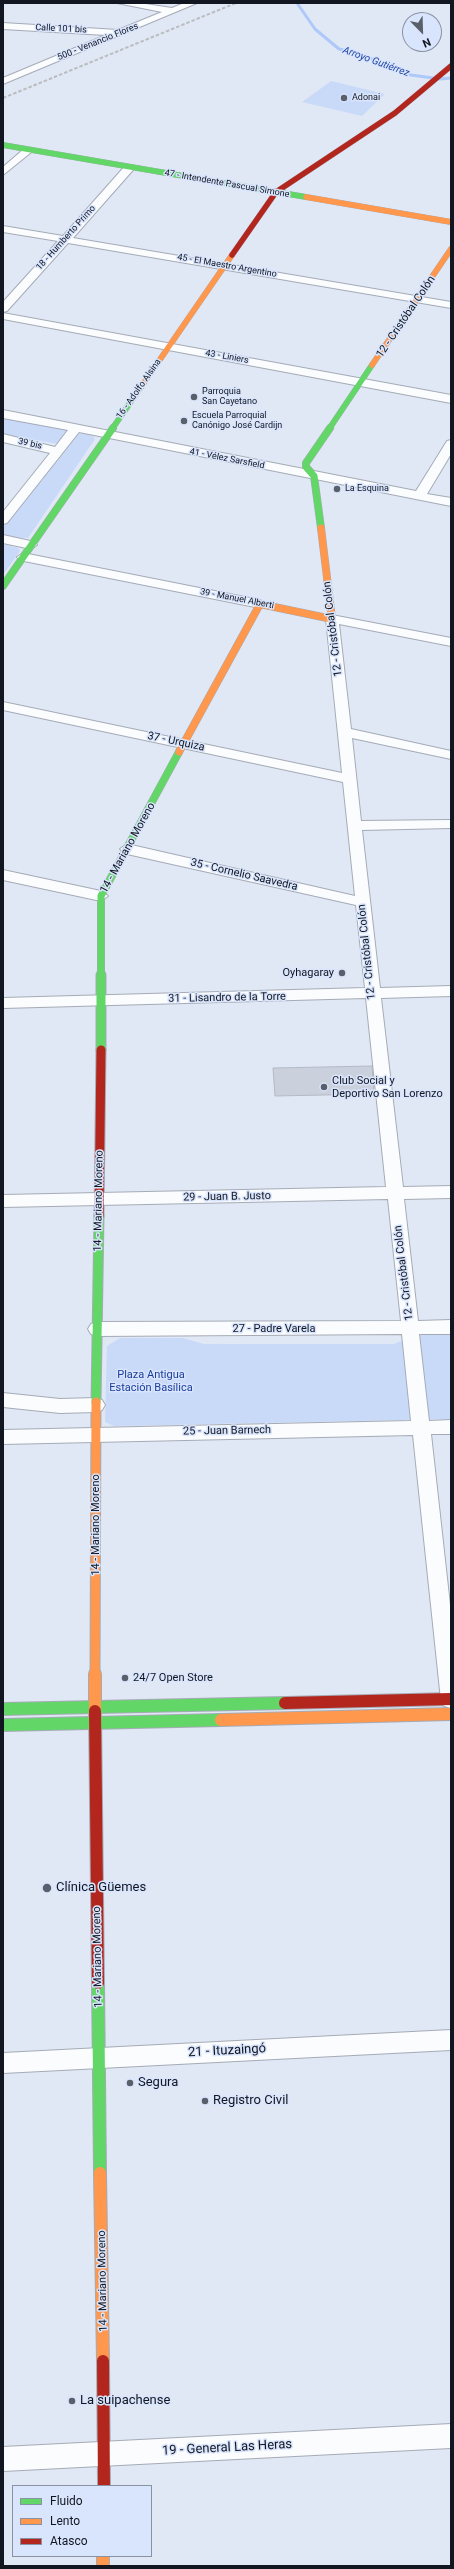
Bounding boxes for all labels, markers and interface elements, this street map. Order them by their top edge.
north arrow [402,12,442,52]
street label: 500 - Venancio Flores [56,21,140,63]
street label: Calle 101 bis [35,22,87,36]
text: N [420,35,433,50]
water label: Arroyo Gutiérrez [341,44,411,80]
marker: Adonai [339,93,349,103]
place label: Adonai [352,93,380,103]
street label: 47 - Intendente Pascual Simone [164,168,290,200]
street label: 18 - Humberto Primo [34,203,98,273]
street label: 45 - El Maestro Argentino [176,252,278,280]
street label: 12 - Cristóbal Colón [374,274,438,360]
street label: 43 - Liniers [205,348,249,366]
street label: 16 - Adolfo Alsina [114,357,164,421]
place label: Parroquia San Cayetano [202,387,257,408]
marker: Parroquia San Cayetano [189,392,199,402]
place label: Escuela Parroquial Canónigo José Cardijn [192,411,282,432]
marker: Escuela Parroquial Canónigo José Cardijn [179,416,189,426]
street label: 39 bis [17,436,43,452]
street label: 41 - Vélez Sarsfield [189,446,265,472]
marker: La Esquina [332,484,342,494]
place label: La Esquina [345,484,389,494]
street label: 12 - Cristóbal Colón [321,581,345,677]
street label: 39 - Manuel Alberti [199,587,275,611]
street label: 37 - Urquiza [146,730,206,754]
street label: 14 - Mariano Moreno [98,800,158,896]
street label: 35 - Cornelio Saavedra [189,856,299,894]
street label: 12 - Cristóbal Colón [355,904,379,1000]
place label: Oyhagaray [282,966,334,980]
marker: Oyhagaray [337,968,347,978]
street label: 31 - Lisandro de la Torre [168,990,286,1006]
place label: Club Social y Deportivo San Lorenzo [332,1074,443,1100]
marker: Club Social y Deportivo San Lorenzo [319,1082,329,1092]
street label: 14 - Mariano Moreno [92,1150,106,1252]
street label: 29 - Juan B. Justo [183,1190,271,1204]
street label: 12 - Cristóbal Colón [392,1225,416,1321]
street label: 27 - Padre Varela [233,1322,315,1336]
park label: Plaza Antigua Estación Basílica [109,1368,193,1394]
street label: 25 - Juan Barnech [183,1424,271,1438]
street label: 14 - Mariano Moreno [89,1474,103,1576]
place label: 24/7 Open Store [133,1671,213,1685]
marker: 24/7 Open Store [120,1673,130,1683]
place label: Clínica Güemes [56,1880,146,1896]
marker: Clínica Güemes [41,1882,53,1894]
street label: 14 - Mariano Moreno [91,1906,105,2008]
street label: 21 - Ituzaingó [188,2041,266,2061]
place label: Segura [138,2075,178,2091]
marker: Segura [125,2078,135,2088]
place label: Registro Civil [213,2093,288,2109]
marker: Registro Civil [200,2096,210,2106]
street label: 14 - Mariano Moreno [96,2230,110,2332]
place label: La suipachense [80,2393,170,2409]
marker: La suipachense [67,2396,77,2406]
street label: 19 - General Las Heras [162,2437,292,2459]
legend [12,2485,152,2557]
text: Fluido [50,2494,83,2508]
text: Lento [50,2514,80,2528]
text: Atasco [50,2534,88,2548]

